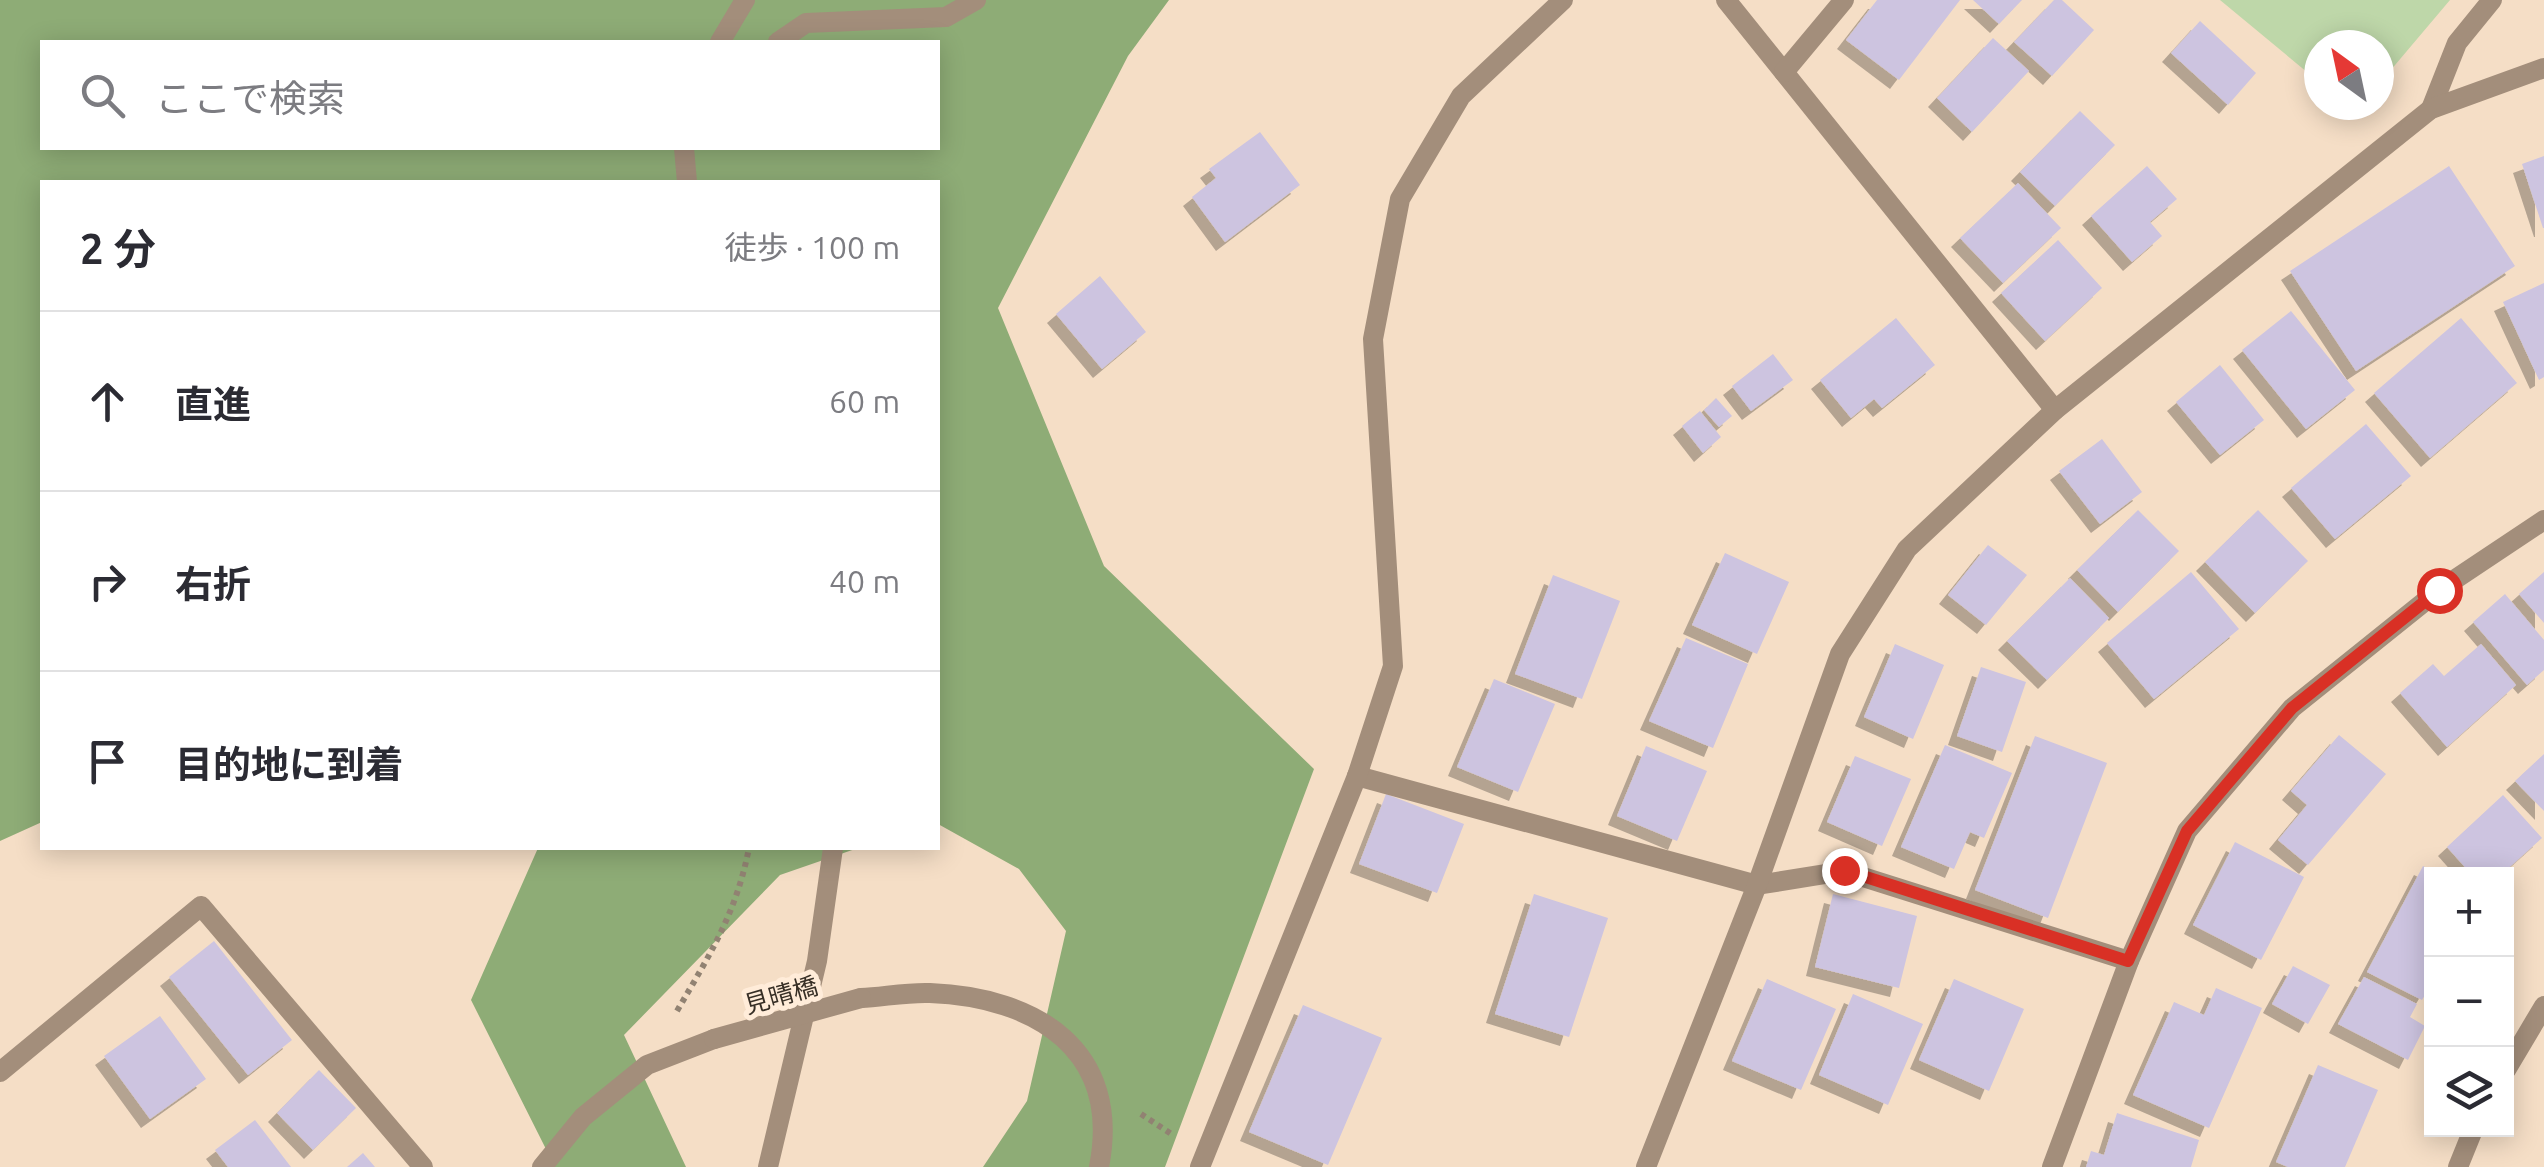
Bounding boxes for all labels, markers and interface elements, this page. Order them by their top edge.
north arrow [2304,30,2394,120]
search box [40,40,940,150]
icon: search [75,68,130,123]
text: ここで検索 [155,77,345,119]
text: 2 分 [80,225,156,272]
text: 徒歩 · 100 m [724,229,900,265]
icon: ahead [80,374,135,429]
text: 直進 [175,383,251,425]
text: 60 m [829,383,900,419]
icon: right [80,554,135,609]
text: 右折 [175,563,251,605]
text: 40 m [829,563,900,599]
route start [2417,568,2463,614]
icon: arrive [80,734,135,789]
text: 目的地に到着 [175,743,403,785]
route end [1822,848,1868,894]
map controls [2424,867,2514,1137]
button: + [2424,867,2514,957]
button: − [2424,957,2514,1047]
street label: 見晴橋 [741,971,821,1019]
button: layers [2424,1047,2514,1137]

